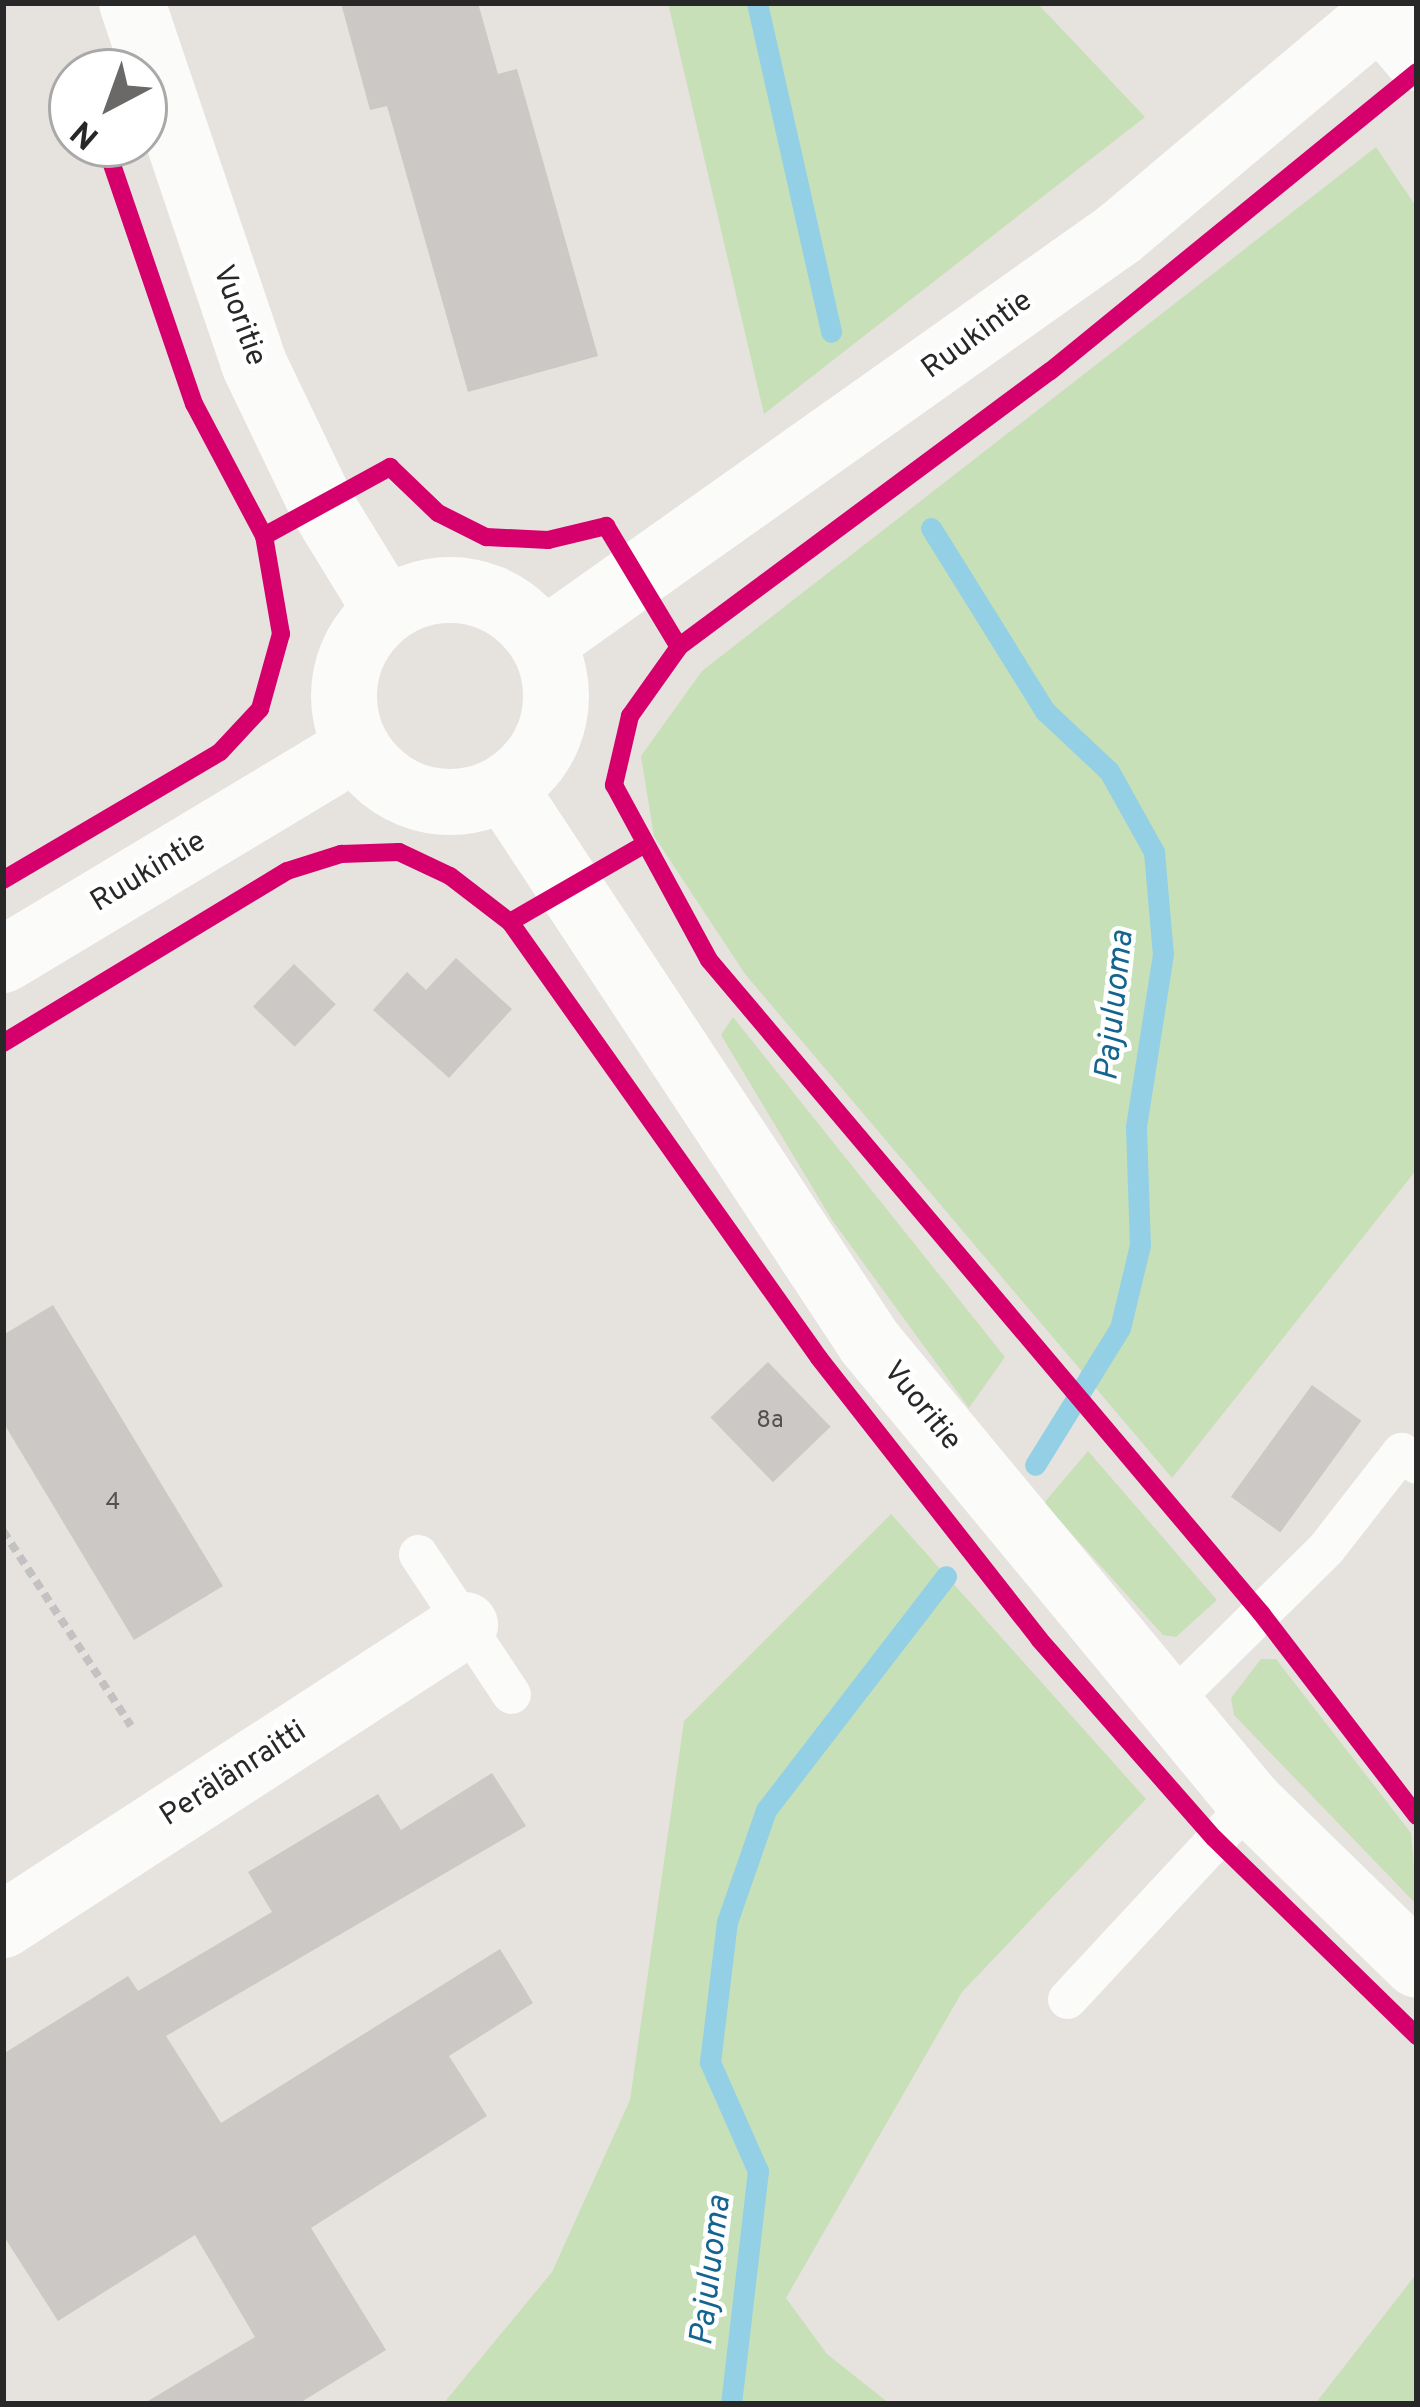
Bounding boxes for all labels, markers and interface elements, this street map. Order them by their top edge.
north arrow [48,48,168,168]
text: N [64,109,109,157]
street label: Vuoritie [203,261,273,371]
street label: Ruukintie [916,284,1040,388]
street label: Ruukintie [85,825,213,921]
water label: Pajuluoma [1089,929,1145,1083]
street label: Vuoritie [874,1355,968,1459]
house number: 8a [756,1408,784,1436]
house number: 4 [106,1490,120,1518]
street label: Perälänraitti [154,1714,314,1836]
water label: Pajuluoma [684,2194,742,2348]

